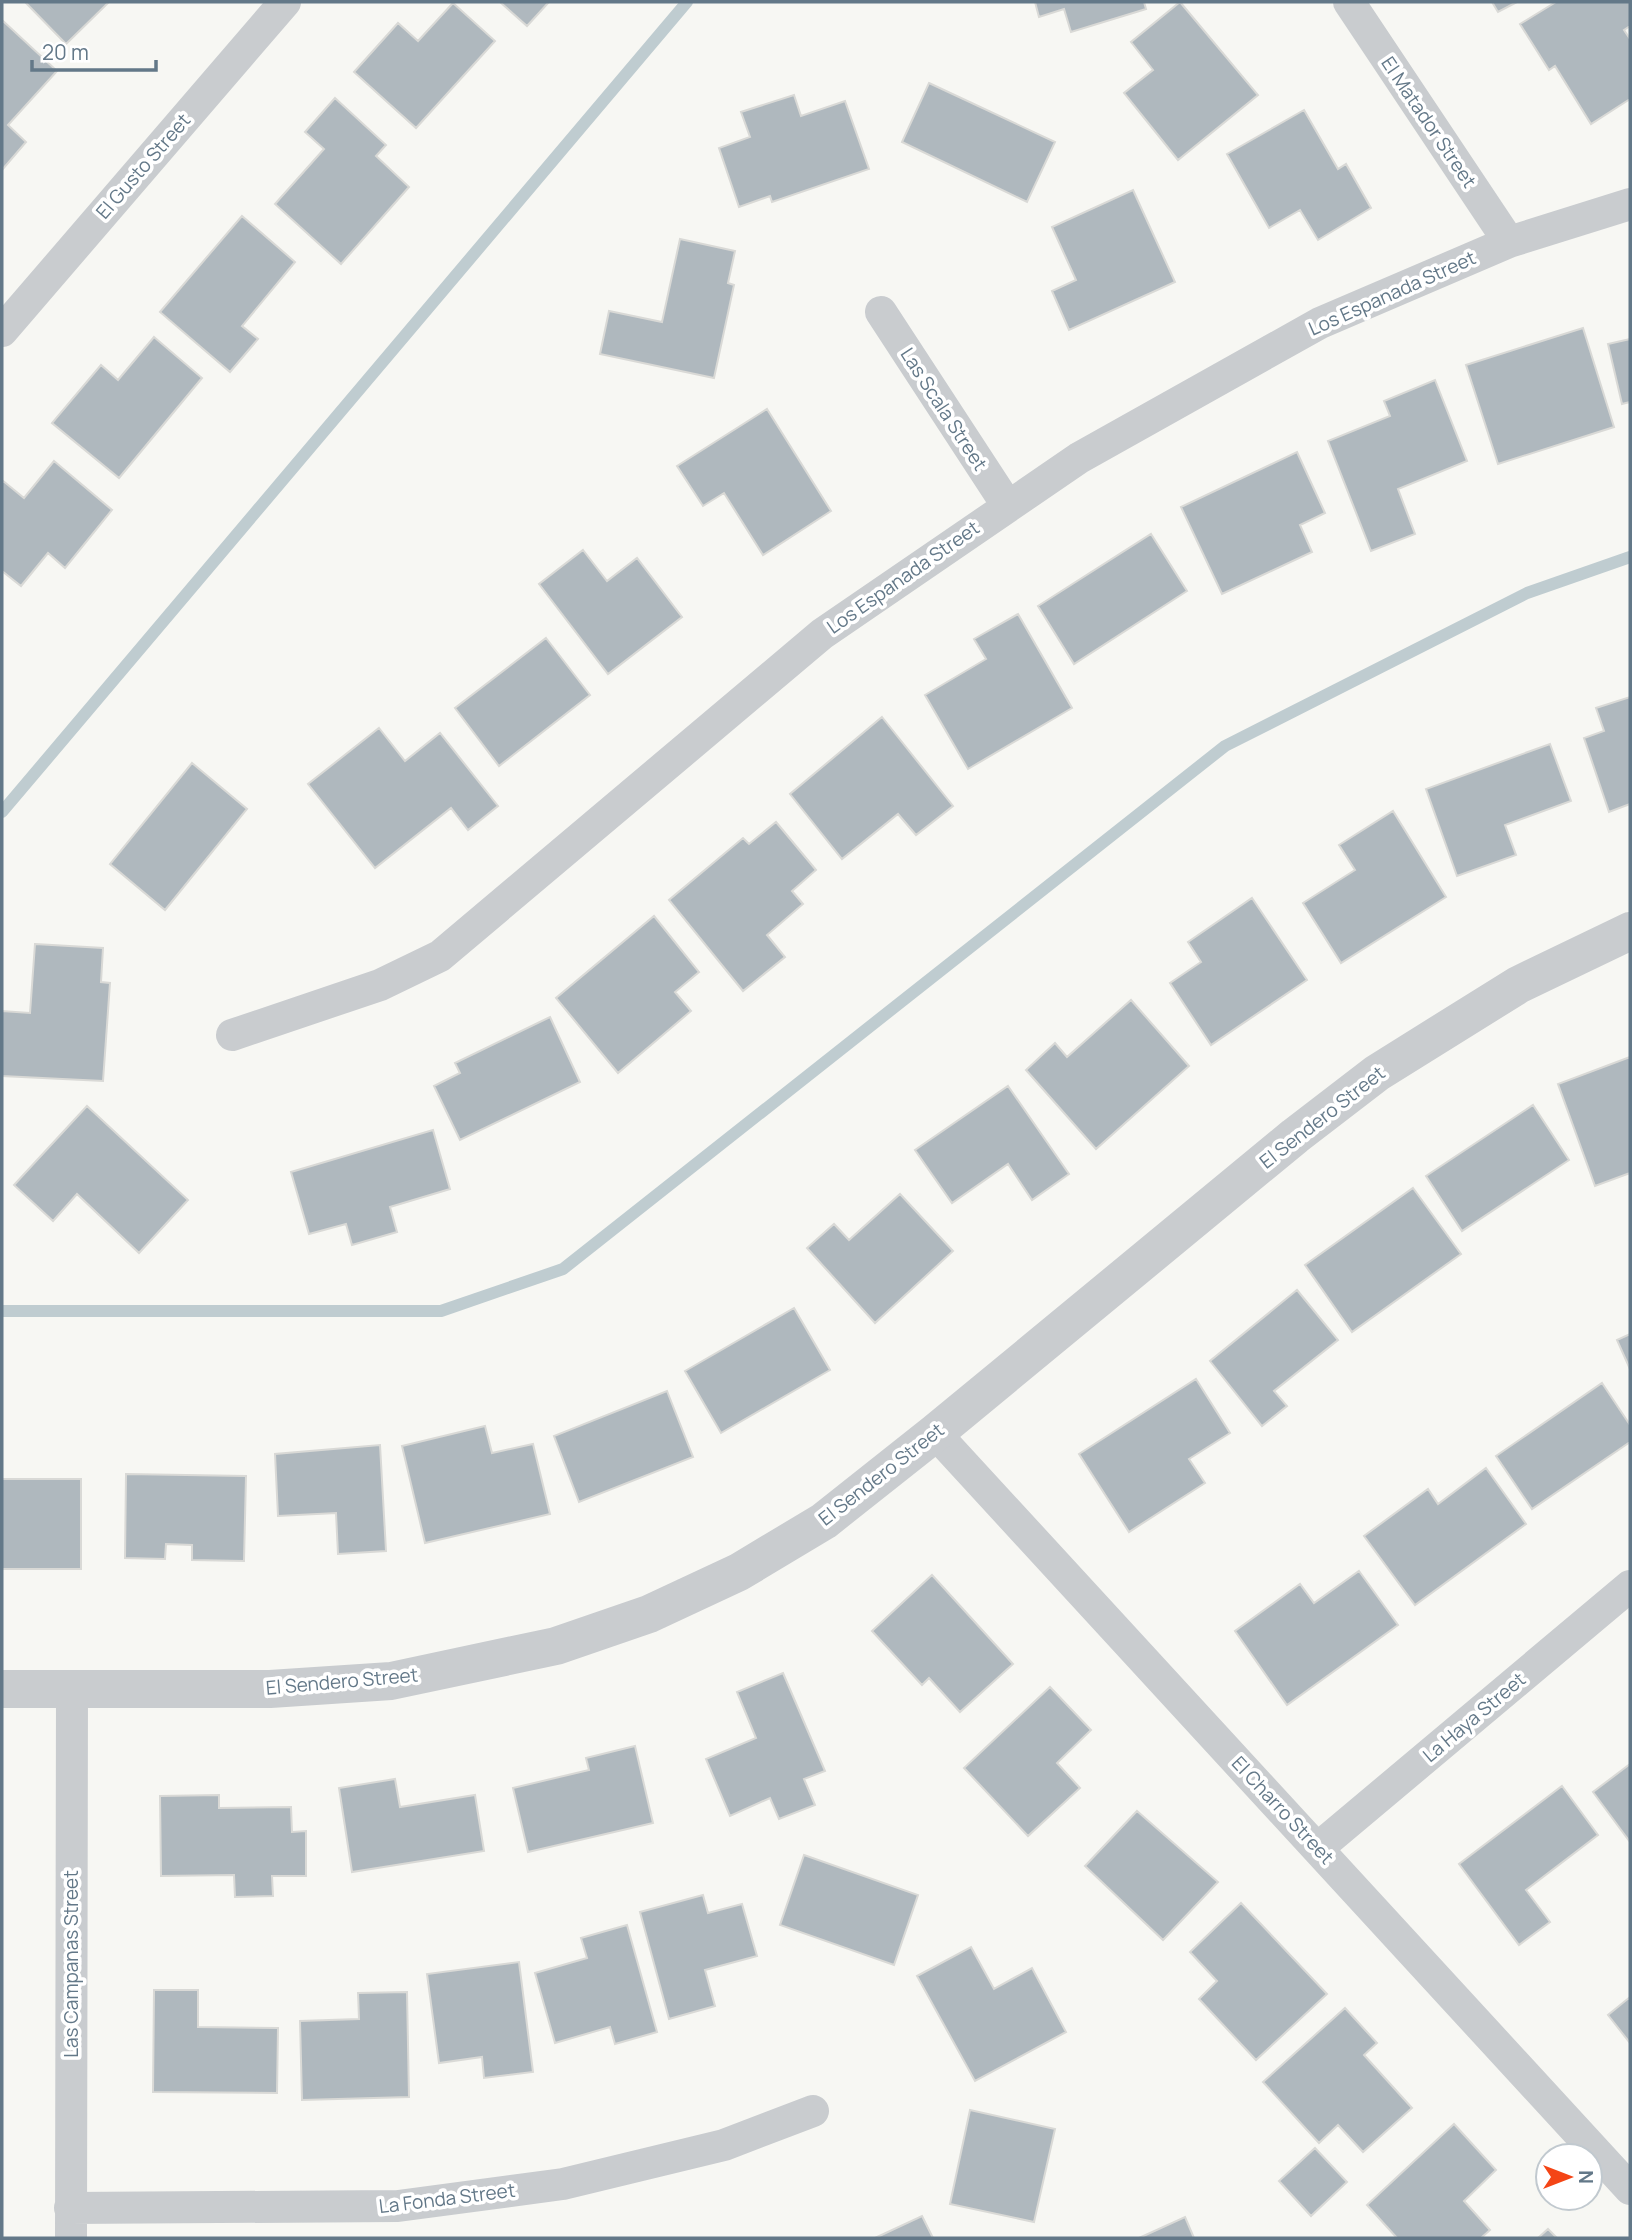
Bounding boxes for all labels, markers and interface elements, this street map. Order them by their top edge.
scale bar [32,28,156,72]
text: 20 m [42,38,89,66]
street label: El Matador Street [1376,51,1482,193]
street label: El Gusto Street [90,108,196,224]
street label: Los Espanada Street [1304,244,1480,342]
street label: Las Scala Street [895,343,993,475]
street label: Los Espanada Street [822,515,984,639]
street label: El Sendero Street [1254,1060,1390,1174]
street label: El Sendero Street [813,1417,949,1531]
street label: El Sendero Street [265,1661,419,1701]
street label: La Haya Street [1417,1666,1531,1768]
street label: El Charro Street [1226,1750,1340,1870]
street label: Las Campanas Street [58,1870,84,2058]
north arrow [1534,2142,1604,2212]
text: N [1573,2170,1599,2184]
street label: La Fonda Street [377,2177,517,2219]

